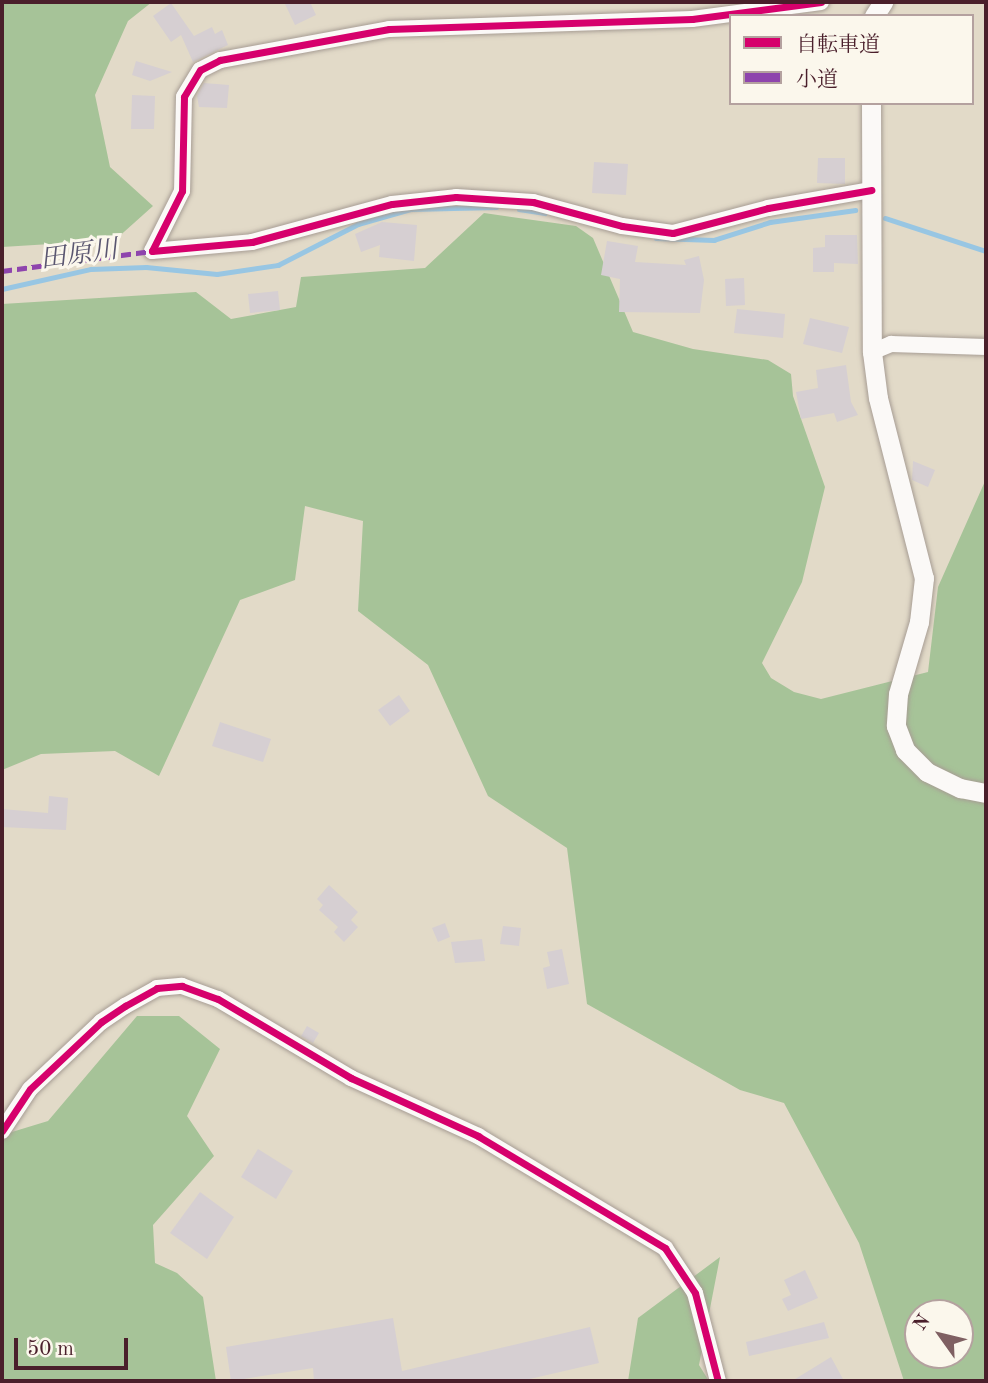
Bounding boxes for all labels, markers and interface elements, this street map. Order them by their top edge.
legend [729,14,974,105]
text: 自転車道 [796,35,880,56]
text: 小道 [796,70,838,91]
water label: 田原川 [38,235,120,277]
north arrow [904,1299,974,1369]
text: N [911,1312,935,1334]
scale bar [18,1324,131,1368]
text: 50 m [27,1339,74,1360]

